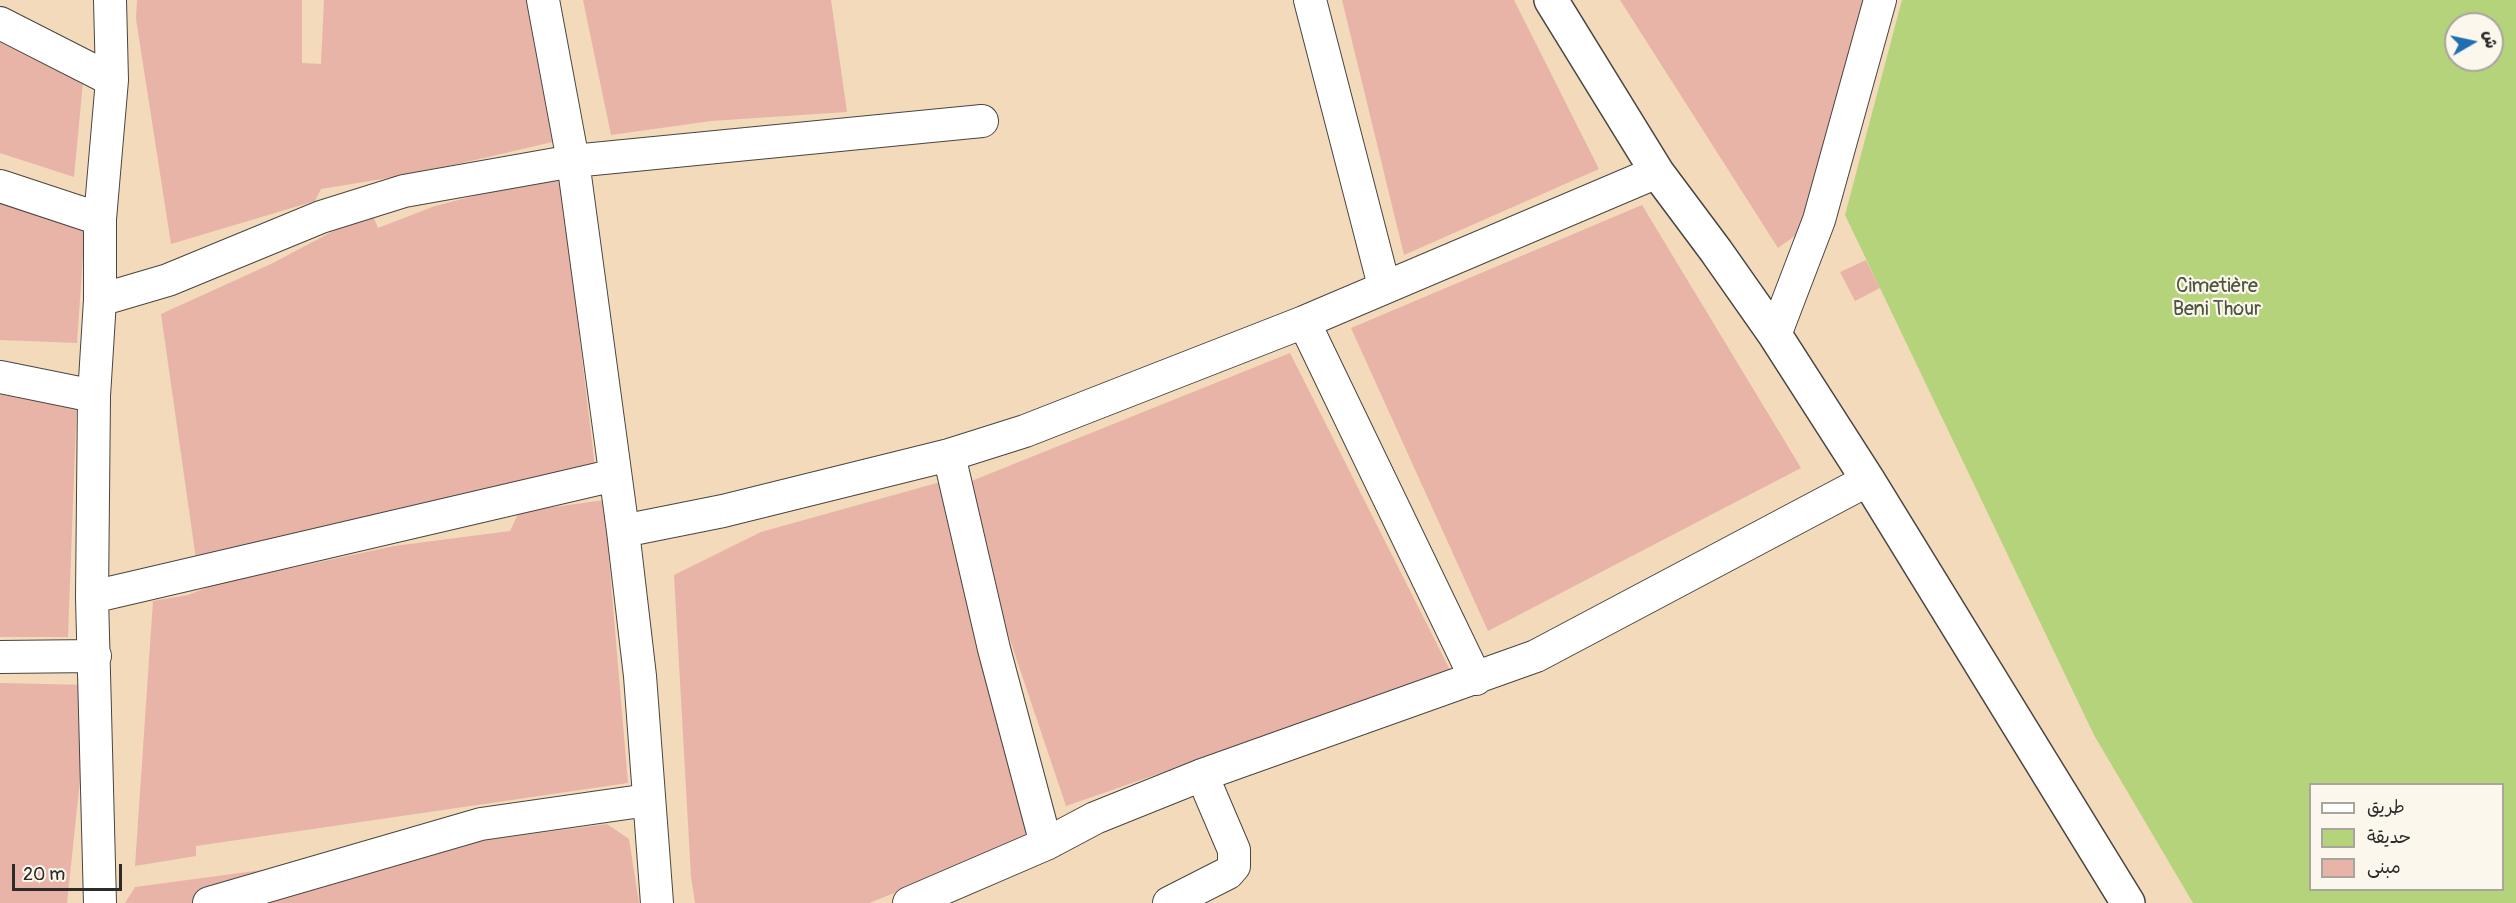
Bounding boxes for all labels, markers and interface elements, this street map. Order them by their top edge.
north arrow [2444,12,2504,72]
text: ش [2479,29,2501,50]
park label: Cimetière Beni Thour [2173,275,2261,322]
legend [2309,783,2504,891]
text: طريق [2367,796,2405,819]
text: حديقة [2367,826,2411,849]
scale bar [15,852,124,890]
text: مبنى [2367,856,2401,879]
text: 20 m [23,863,65,886]

